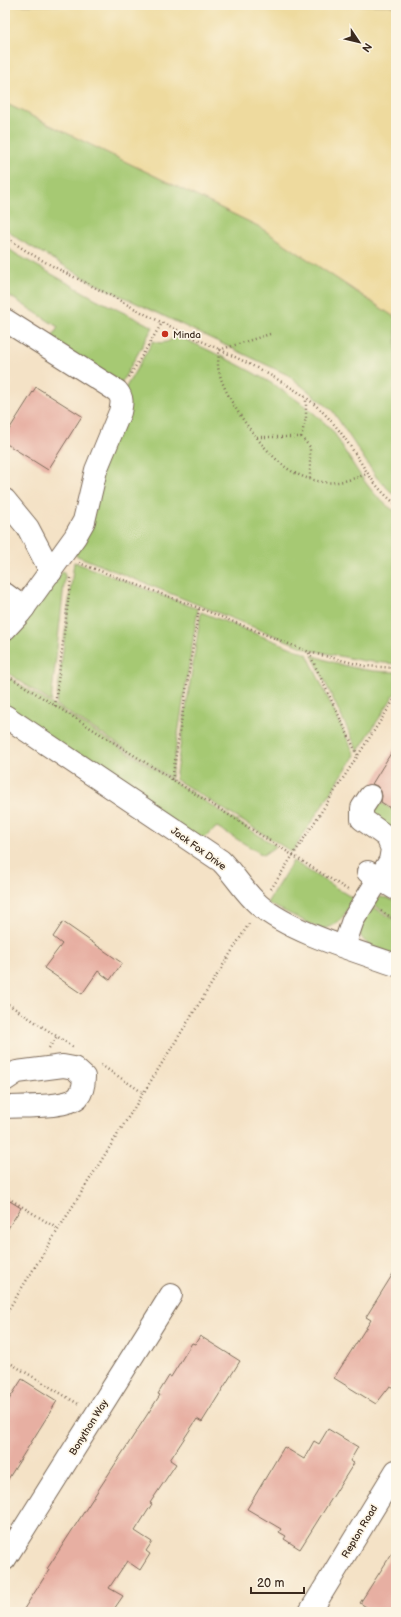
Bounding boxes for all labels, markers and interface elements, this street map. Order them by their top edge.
north arrow [339,22,379,62]
text: N [359,40,374,55]
marker: Minda [160,329,170,339]
place label: Minda [173,329,201,341]
street label: Jack Fox Drive [168,825,228,873]
street label: Bonython Way [67,1397,111,1458]
street label: Repton Road [339,1503,381,1560]
scale bar [251,1569,304,1595]
text: 20 m [257,1576,284,1591]

